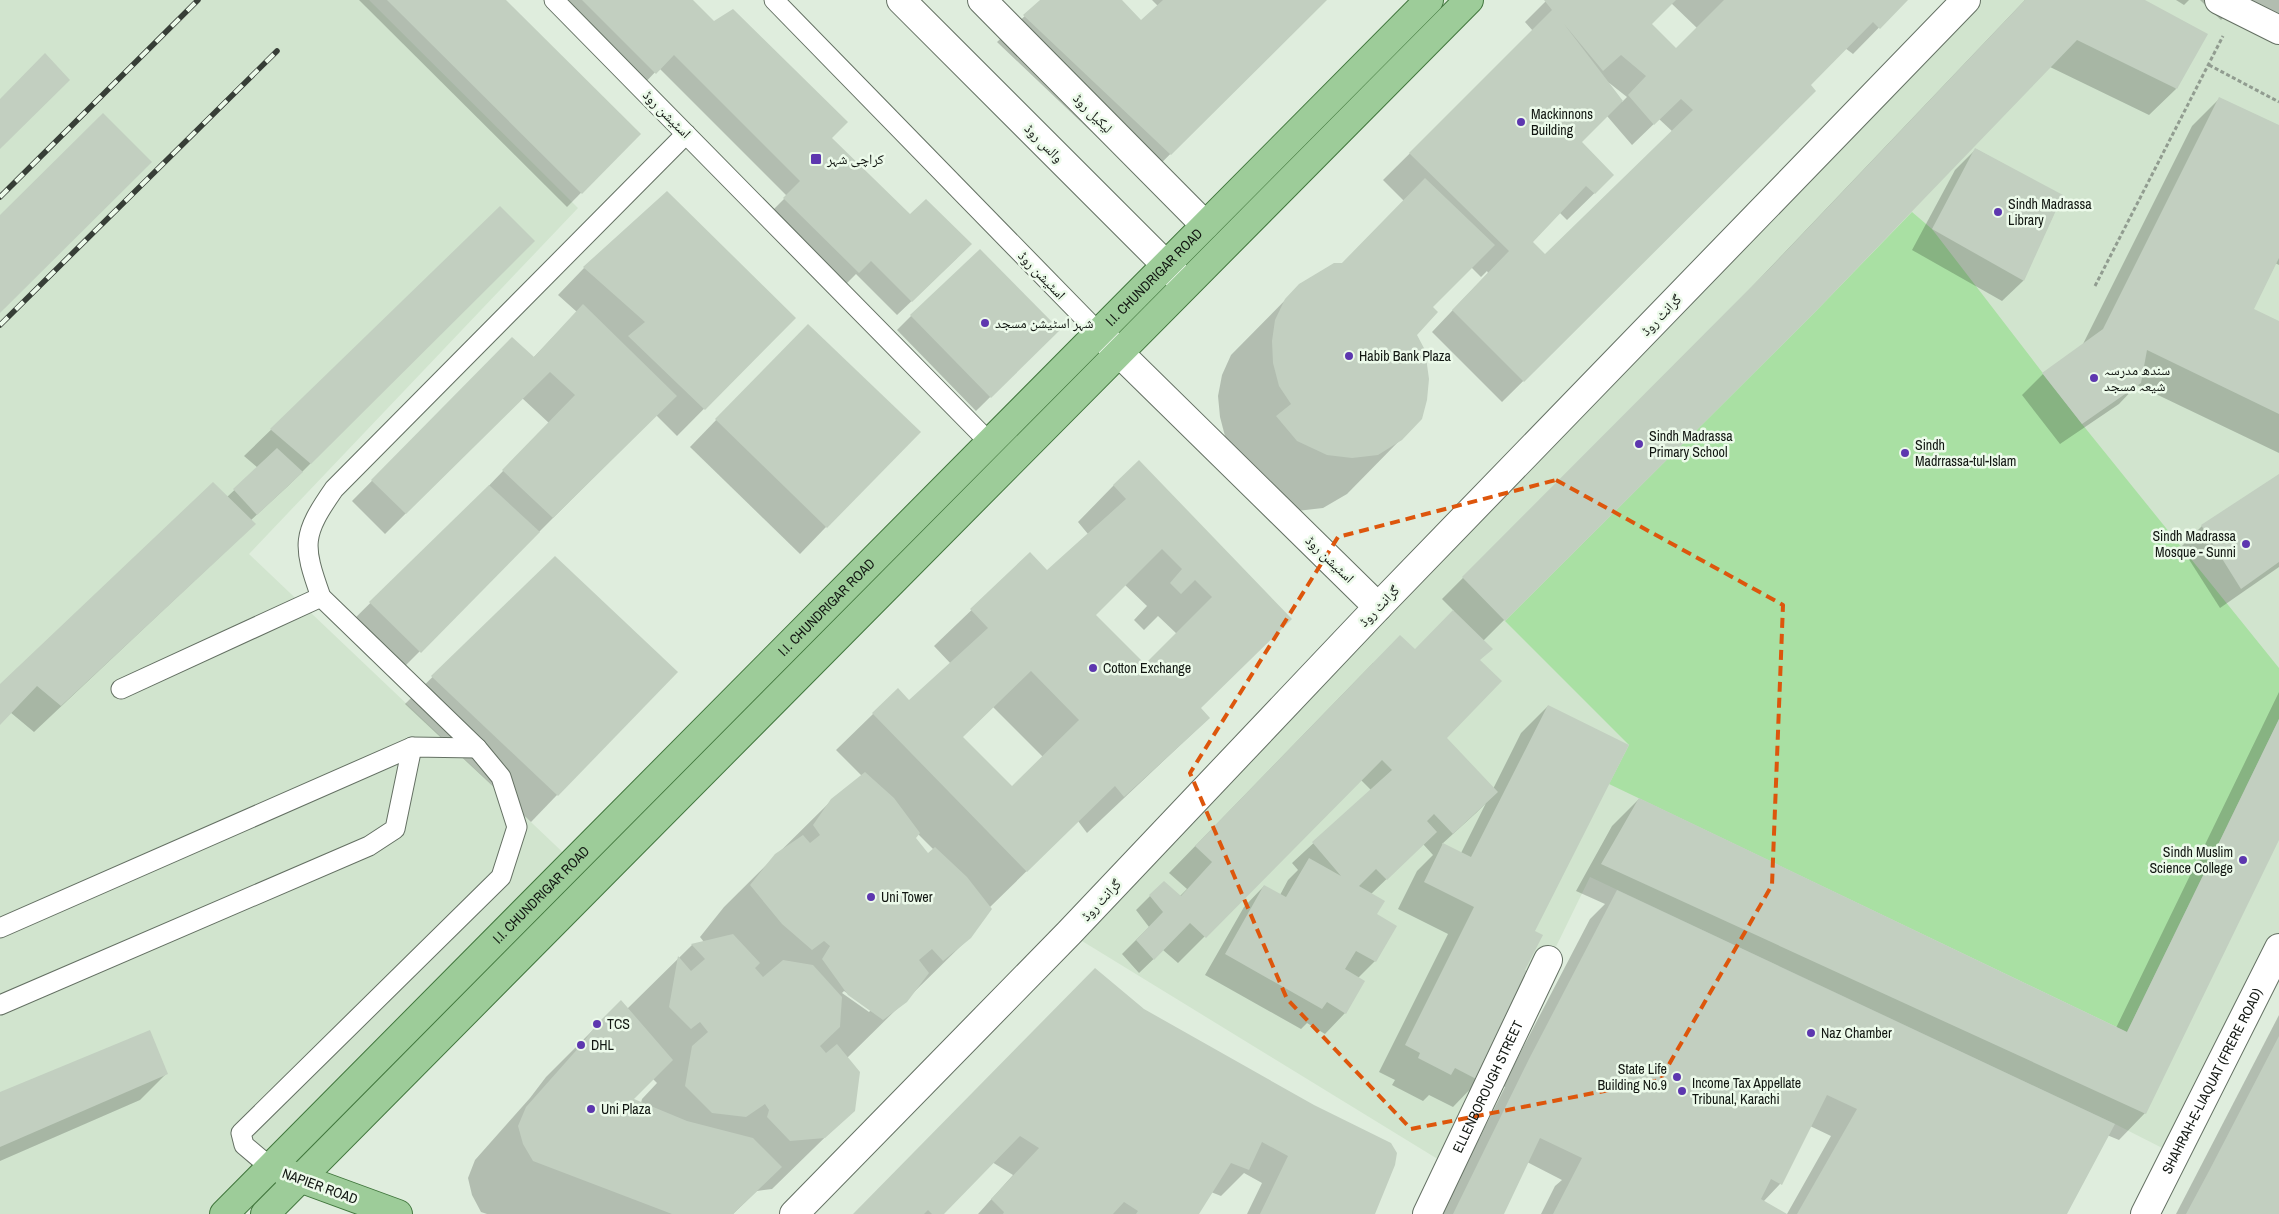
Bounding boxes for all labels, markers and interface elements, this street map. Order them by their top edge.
street label: اسٹیشن روڈ [639,86,695,142]
street label: لیکیل روڈ [1069,89,1117,137]
place label: Mackinnons Building [1531,105,1593,139]
marker: Mackinnons Building [1515,116,1527,128]
street label: والس روڈ [1021,120,1067,166]
place label: کراچی شہر [826,150,884,168]
marker: کراچی شہر [809,152,823,166]
place label: Sindh Madrassa Library [2008,195,2092,229]
marker: Sindh Madrassa Library [1992,206,2004,218]
street label: I.I. CHUNDRIGAR ROAD [1102,225,1206,330]
street label: اسٹیشن روڈ [1014,247,1070,303]
street label: گرانٹ روڈ [1637,290,1685,340]
place label: شہر اسٹیشن مسجد [995,314,1094,332]
marker: شہر اسٹیشن مسجد [979,317,991,329]
place label: Habib Bank Plaza [1359,347,1452,365]
marker: Habib Bank Plaza [1343,350,1355,362]
place label: سندھ مدرسہ شیعہ مسجد [2104,361,2170,395]
marker: سندھ مدرسہ شیعہ مسجد [2088,372,2100,384]
place label: Sindh Madrassa Primary School [1649,427,1733,461]
place label: Sindh Madrrassa-tul-Islam [1915,436,2016,470]
marker: Sindh Madrassa Primary School [1633,438,1645,450]
marker: Sindh Madrrassa-tul-Islam [1899,447,1911,459]
place label: Sindh Madrassa Mosque - Sunni [2152,527,2237,561]
street label: اسٹیشن روڈ [1302,531,1358,587]
marker: Sindh Madrassa Mosque - Sunni [2240,538,2252,550]
street label: I.I. CHUNDRIGAR ROAD [774,555,879,660]
street label: گرانٹ روڈ [1355,581,1403,631]
place label: Cotton Exchange [1103,659,1191,677]
marker: Cotton Exchange [1087,662,1099,674]
street label: I.I. CHUNDRIGAR ROAD [489,842,593,947]
place label: Sindh Muslim Science College [2149,843,2233,877]
marker: Sindh Muslim Science College [2237,854,2249,866]
street label: گرانٹ روڈ [1077,875,1125,925]
place label: Uni Tower [881,888,933,906]
marker: Uni Tower [865,891,877,903]
street label: SHAHRAH-E-LIAQUAT (FRERE ROAD) [2158,985,2266,1177]
place label: TCS [607,1015,630,1033]
marker: TCS [591,1018,603,1030]
street label: ELLENBOROUGH STREET [1448,1018,1527,1156]
place label: Naz Chamber [1821,1024,1892,1042]
marker: Naz Chamber [1805,1027,1817,1039]
place label: DHL [591,1036,615,1054]
marker: DHL [575,1039,587,1051]
place label: State Life Building No.9 [1597,1060,1667,1094]
marker: State Life Building No.9 [1671,1071,1683,1083]
place label: Income Tax Appellate Tribunal, Karachi [1692,1074,1801,1108]
marker: Income Tax Appellate Tribunal, Karachi [1676,1085,1688,1097]
place label: Uni Plaza [601,1100,651,1118]
marker: Uni Plaza [585,1103,597,1115]
street label: NAPIER ROAD [280,1164,360,1208]

